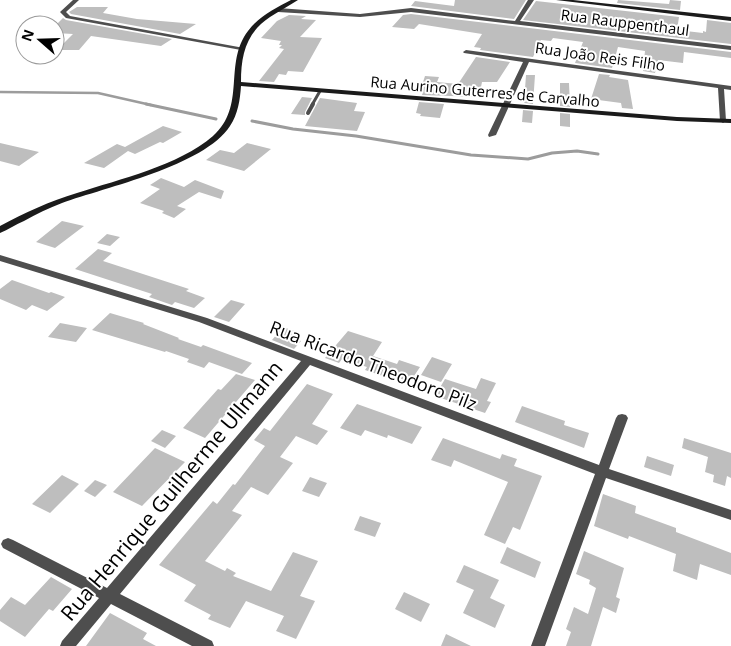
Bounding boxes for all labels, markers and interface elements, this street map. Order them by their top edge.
street label: Rua Rauppenthaul [560,4,691,40]
north arrow [15,15,65,65]
text: N [16,27,38,44]
street label: Rua João Reis Filho [534,37,666,75]
street label: Rua Aurino Guterres de Carvalho [370,71,601,111]
street label: Rua Ricardo Theodoro Pilz [266,314,480,416]
street label: Rua Henrique Guilherme Ullmann [54,354,288,626]

